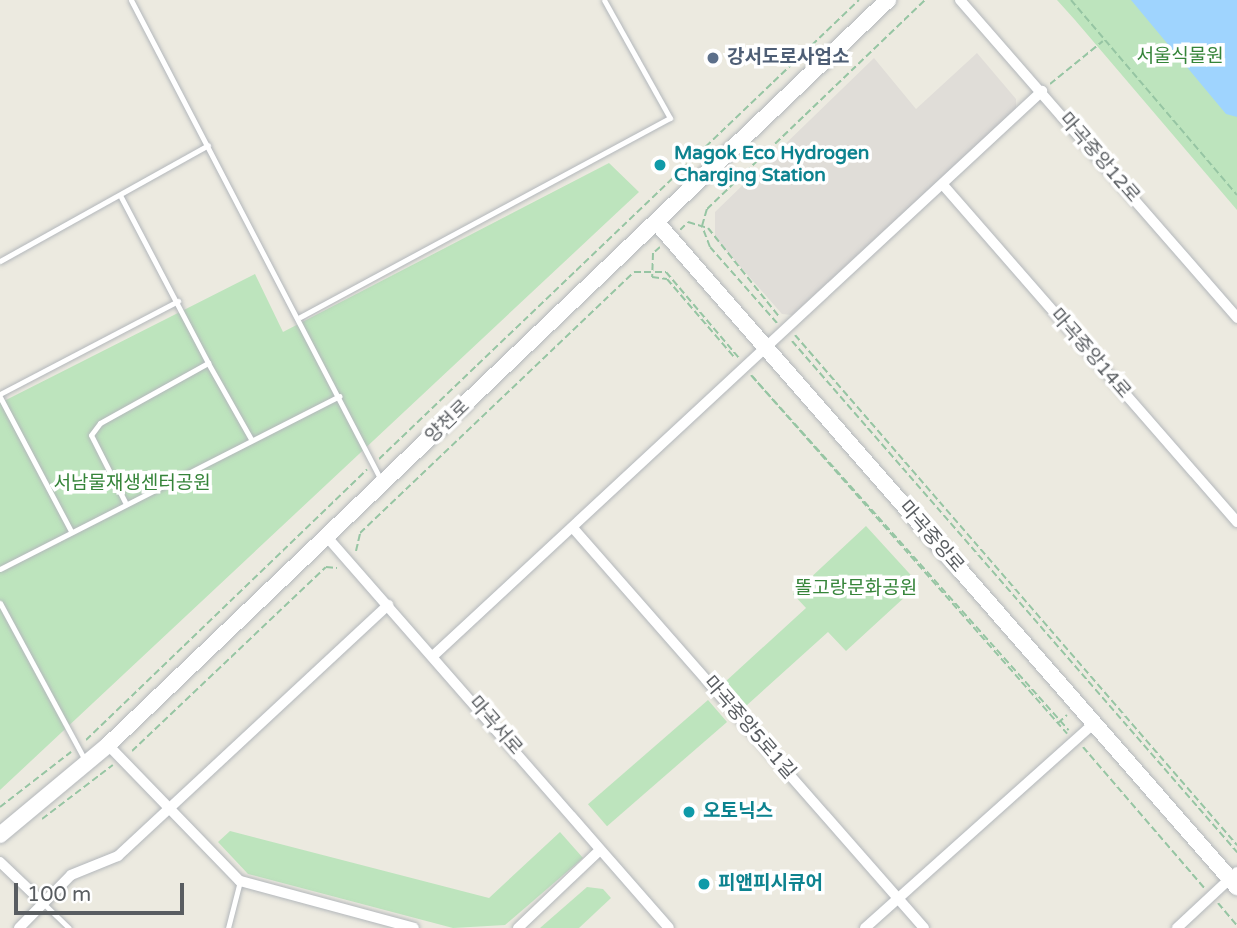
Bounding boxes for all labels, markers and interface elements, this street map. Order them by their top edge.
park label: 서울식물원 [1136,46,1224,68]
place label: 강서도로사업소 [727,47,849,69]
marker: 강서도로사업소 [705,50,721,66]
street label: 마곡중앙12로 [1054,109,1144,207]
place label: Magok Eco Hydrogen Charging Station [674,143,869,187]
marker: Magok Eco Hydrogen Charging Station [652,157,668,173]
street label: 마곡중앙14로 [1045,305,1135,403]
street label: 양천로 [421,396,475,448]
park label: 서남물재생센터공원 [53,473,211,495]
street label: 마곡중앙로 [894,497,968,577]
park label: 똘고랑문화공원 [795,578,917,600]
street label: 마곡중앙5로1길 [698,672,800,784]
street label: 마곡서로 [463,692,527,760]
place label: 오토닉스 [703,801,773,823]
marker: 오토닉스 [681,804,697,820]
scale bar [18,869,187,913]
place label: 피앤피시큐어 [718,873,823,895]
marker: 피앤피시큐어 [696,876,712,892]
text: 100 m [27,882,91,907]

